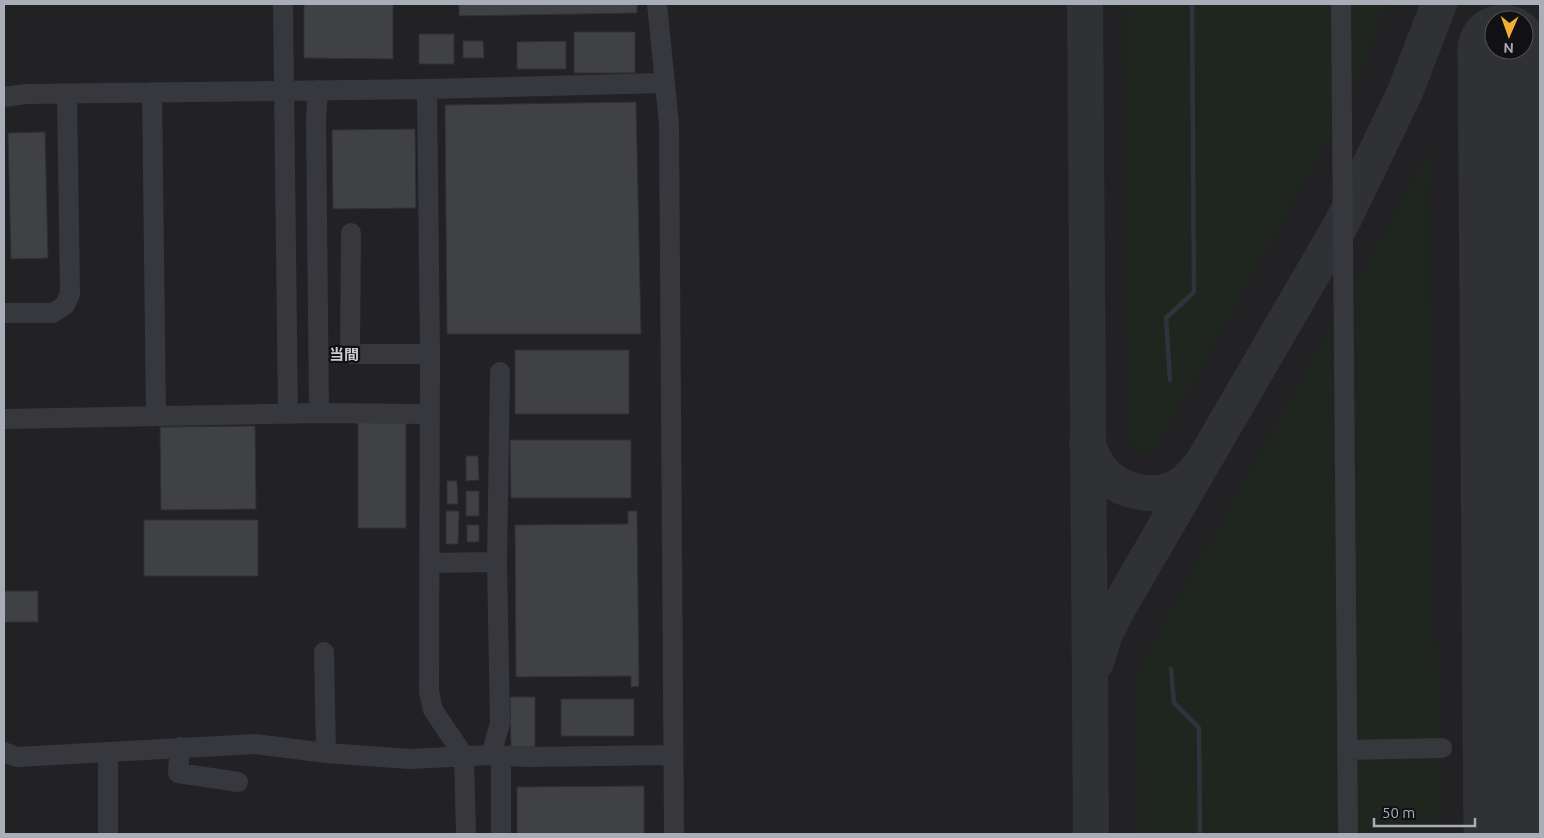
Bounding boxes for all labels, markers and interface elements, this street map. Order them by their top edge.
north arrow [1484,10,1534,60]
text: N [1503,40,1514,56]
district label: 当間 [329,346,359,363]
scale bar [1374,796,1475,828]
text: 50 m [1382,804,1415,821]

